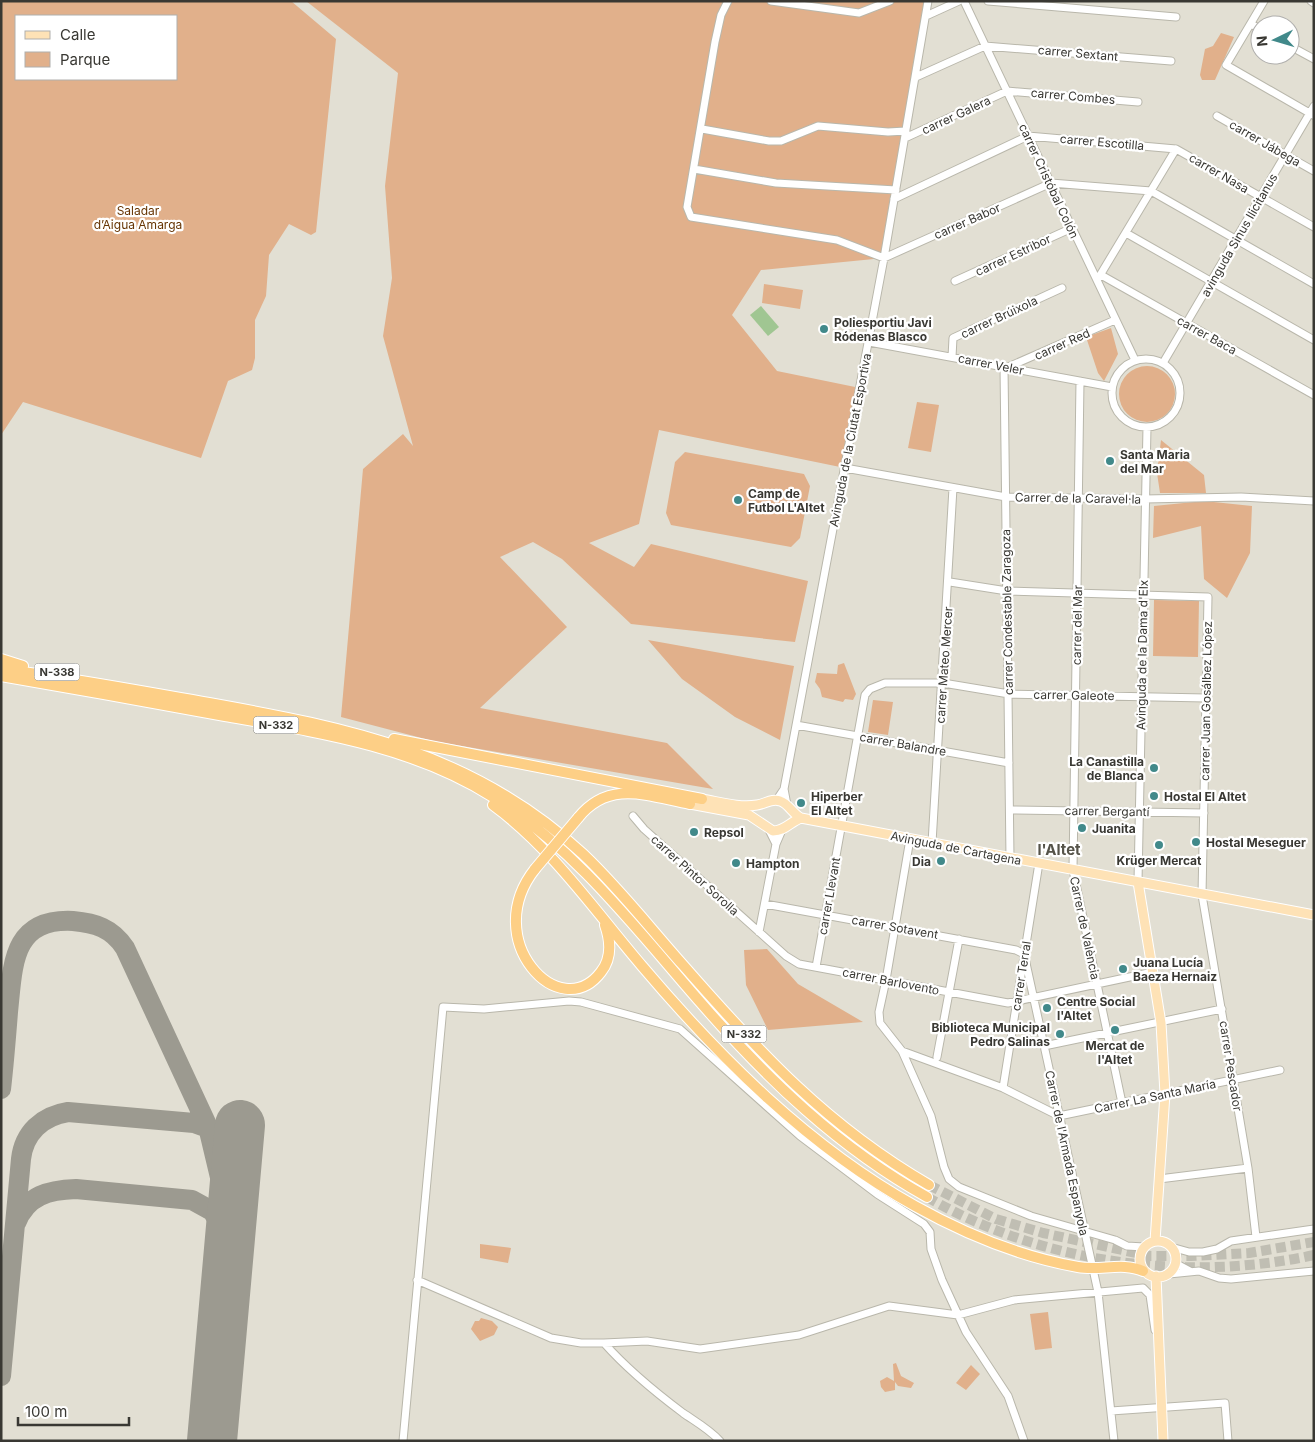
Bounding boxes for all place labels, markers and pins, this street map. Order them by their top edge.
place label: Poliesportiu Javi Ródenas Blasco [834,315,932,344]
marker: Poliesportiu Javi Ródenas Blasco [818,323,830,335]
place label: Santa Maria del Mar [1120,447,1190,476]
marker: Santa Maria del Mar [1104,455,1116,467]
place label: Camp de Futbol L'Altet [748,486,825,515]
marker: Camp de Futbol L'Altet [732,494,744,506]
place label: La Canastilla de Blanca [1069,754,1144,783]
marker: La Canastilla de Blanca [1148,762,1160,774]
place label: Hiperber El Altet [811,789,863,818]
place label: Hostal El Altet [1164,789,1247,804]
marker: Hostal El Altet [1148,790,1160,802]
marker: Hiperber El Altet [795,797,807,809]
place label: Juanita [1092,821,1136,836]
marker: Juanita [1076,822,1088,834]
place label: Repsol [704,825,744,840]
marker: Repsol [688,826,700,838]
place label: Hostal Meseguer [1206,835,1306,850]
marker: Hostal Meseguer [1190,836,1202,848]
marker: Krüger Mercat [1153,839,1165,851]
place label: Krüger Mercat [1117,853,1202,868]
place label: Dia [912,854,931,869]
marker: Dia [935,855,947,867]
place label: Hampton [746,856,800,871]
marker: Hampton [730,857,742,869]
place label: Juana Lucía Baeza Hernaiz [1133,955,1217,984]
marker: Juana Lucía Baeza Hernaiz [1117,963,1129,975]
place label: Centre Social l'Altet [1057,994,1135,1023]
marker: Centre Social l'Altet [1041,1002,1053,1014]
place label: Biblioteca Municipal Pedro Salinas [931,1020,1050,1049]
marker: Mercat de l'Altet [1109,1024,1121,1036]
marker: Biblioteca Municipal Pedro Salinas [1054,1028,1066,1040]
place label: Mercat de l'Altet [1085,1038,1145,1067]

